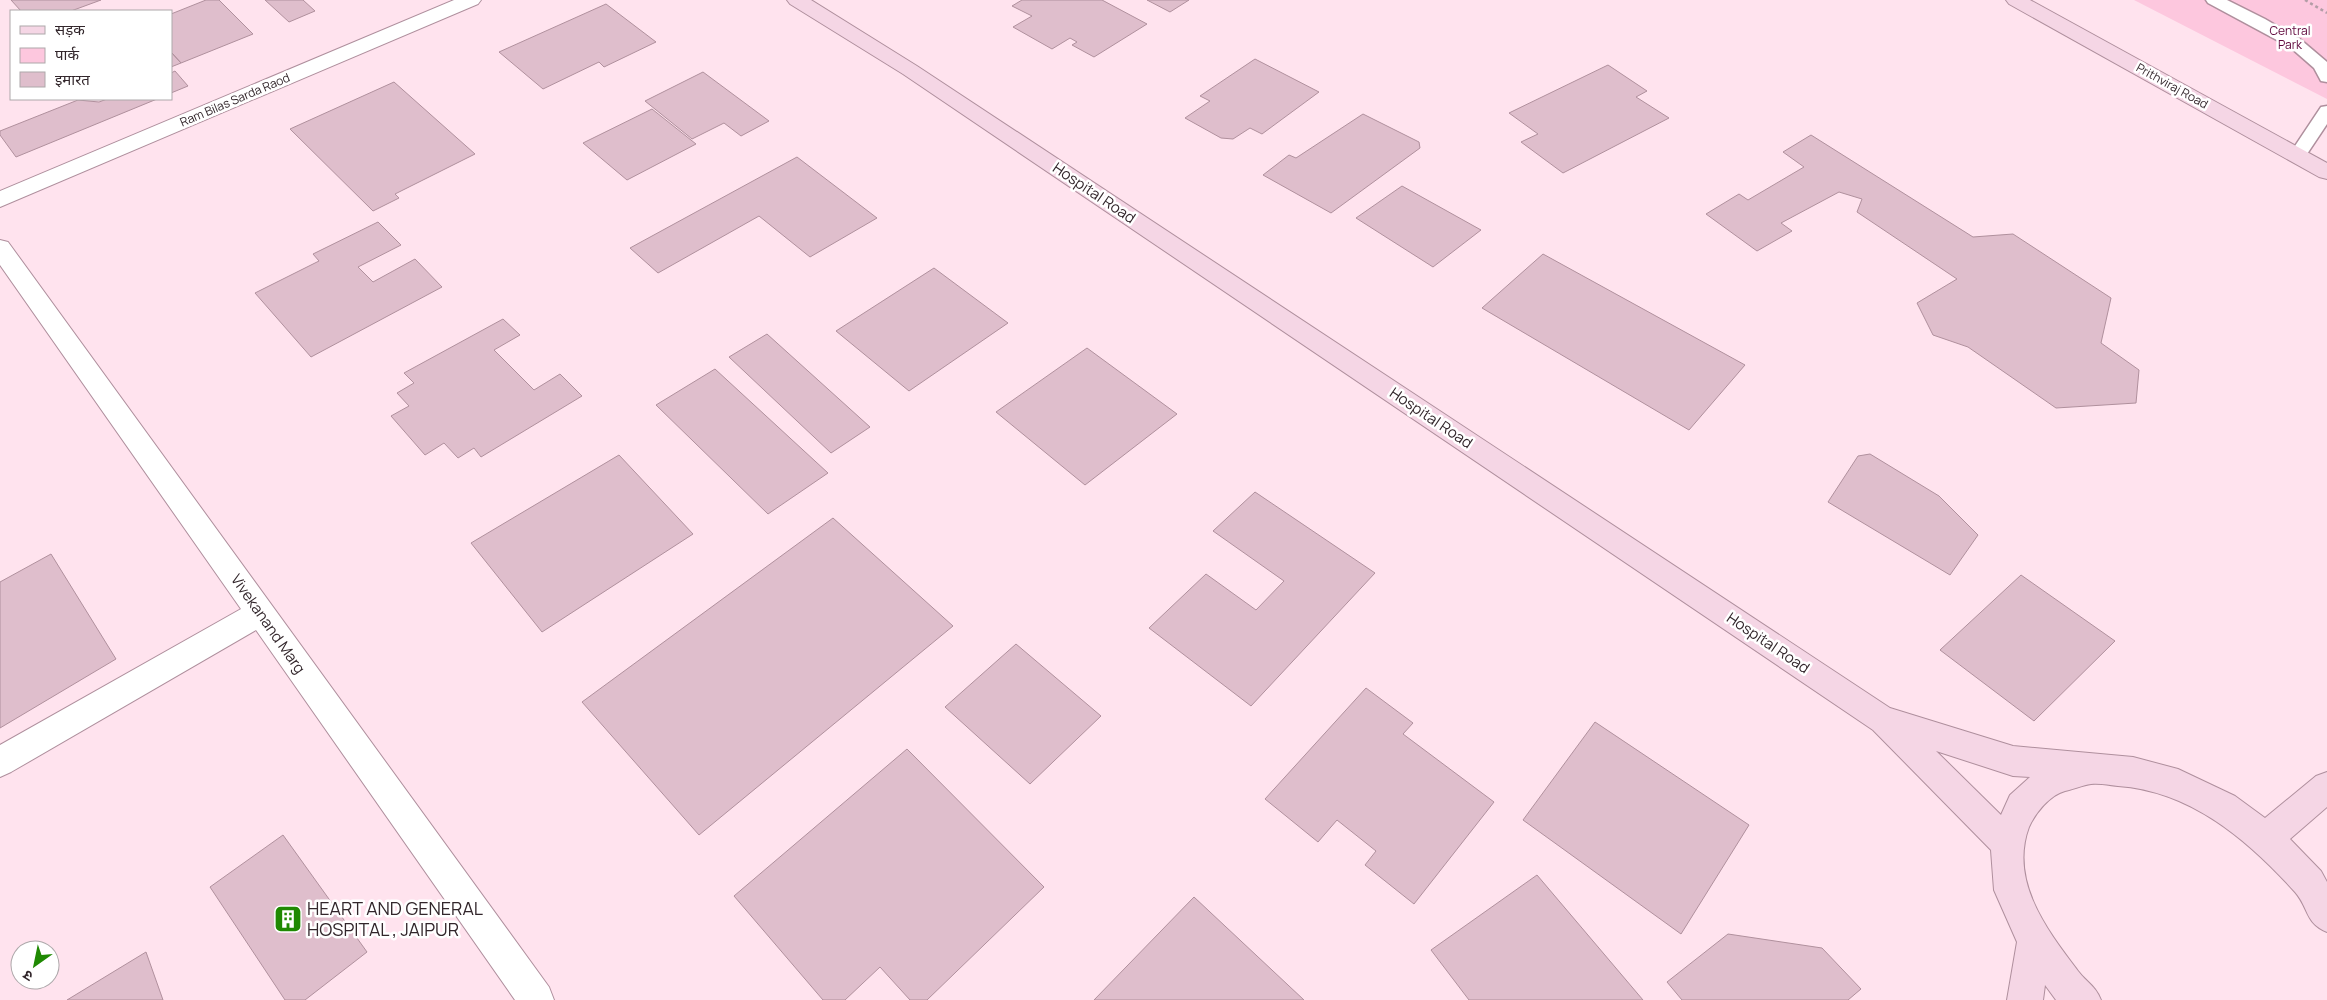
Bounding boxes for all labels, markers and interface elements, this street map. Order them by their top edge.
legend [10,10,172,100]
text: सड़क [55,19,85,40]
park label: Central Park [2270,22,2310,53]
text: पार्क [55,44,79,65]
street label: Prithviraj Road [2133,59,2211,112]
text: इमारत [55,69,90,90]
street label: Ram Bilas Sarda Raod [177,69,292,130]
street label: Hospital Road [1049,157,1140,228]
street label: Hospital Road [1386,382,1477,453]
street label: Vivekanand Marg [226,570,311,678]
street label: Hospital Road [1723,607,1814,678]
place label: HEART AND GENERAL HOSPITAL , JAIPUR [307,896,483,941]
building icon: HEART AND GENERAL HOSPITAL , JAIPUR [273,904,303,934]
north arrow [10,940,60,990]
text: उ [18,966,36,987]

